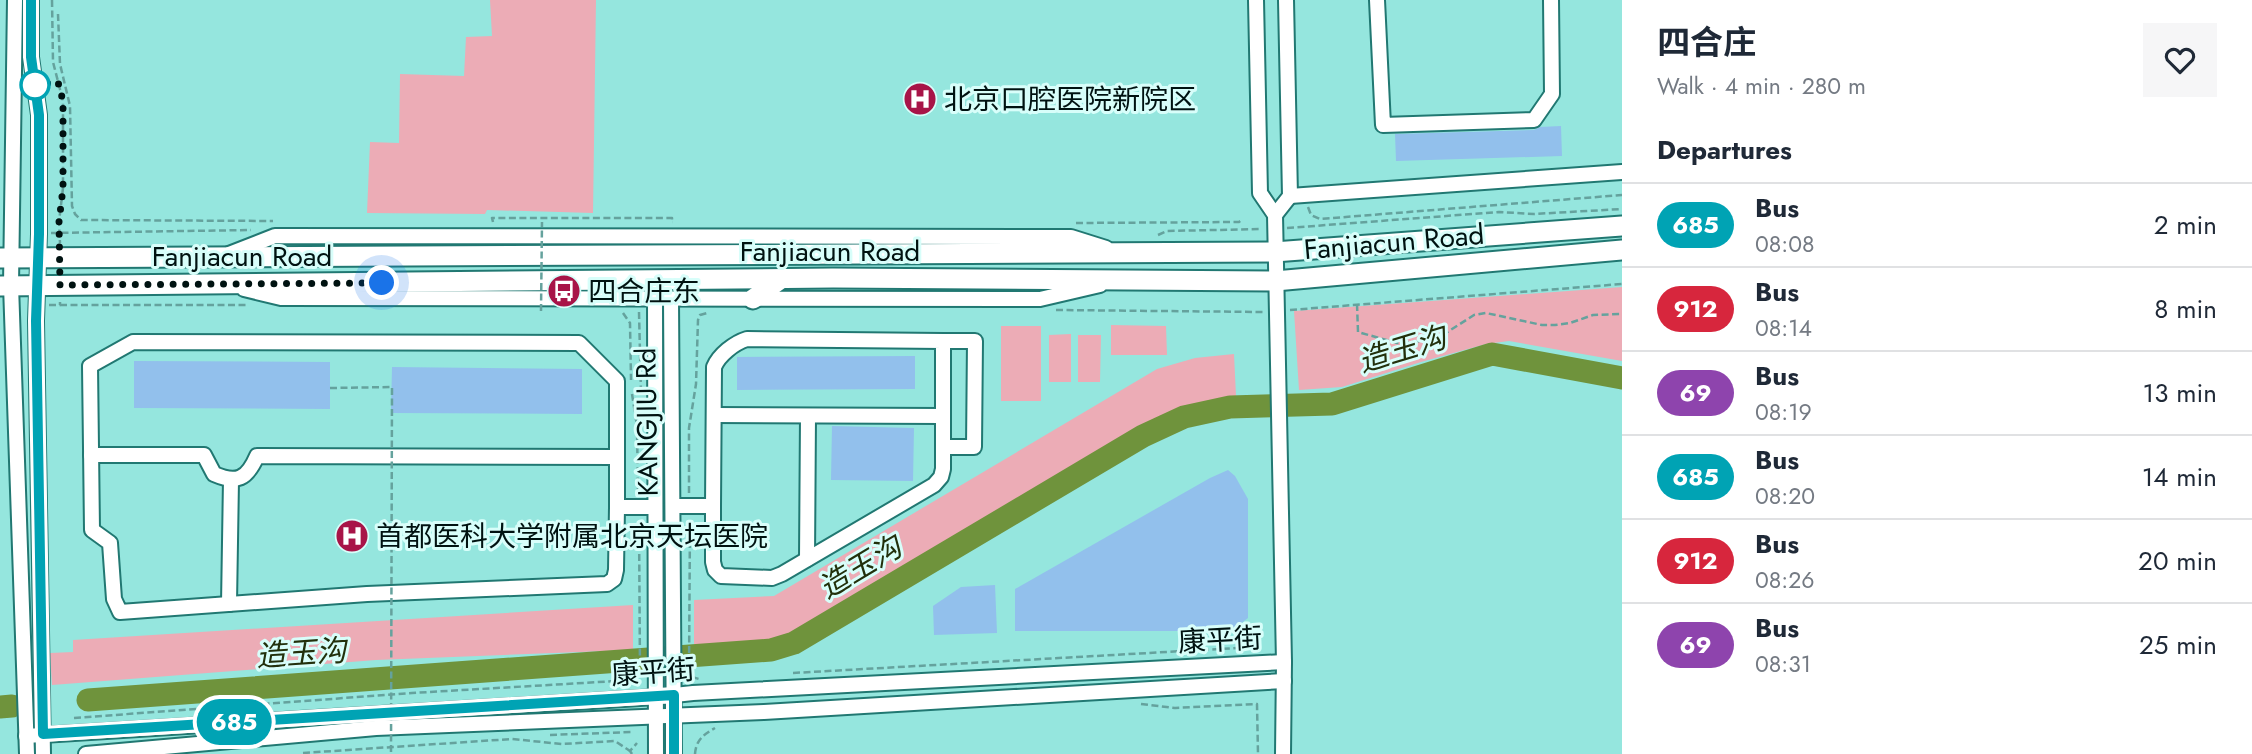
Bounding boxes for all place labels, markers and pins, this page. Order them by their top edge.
unlabelled marker [20,70,50,100]
place label: 北京口腔医院新院区 [944,79,1196,120]
hospital icon: 北京口腔医院新院区 [901,80,939,118]
place label: 四合庄东 [588,271,700,312]
bus stop icon: 四合庄东 [545,272,583,310]
place label: 首都医科大学附属北京天坛医院 [376,516,768,557]
hospital icon: 首都医科大学附属北京天坛医院 [333,517,371,555]

